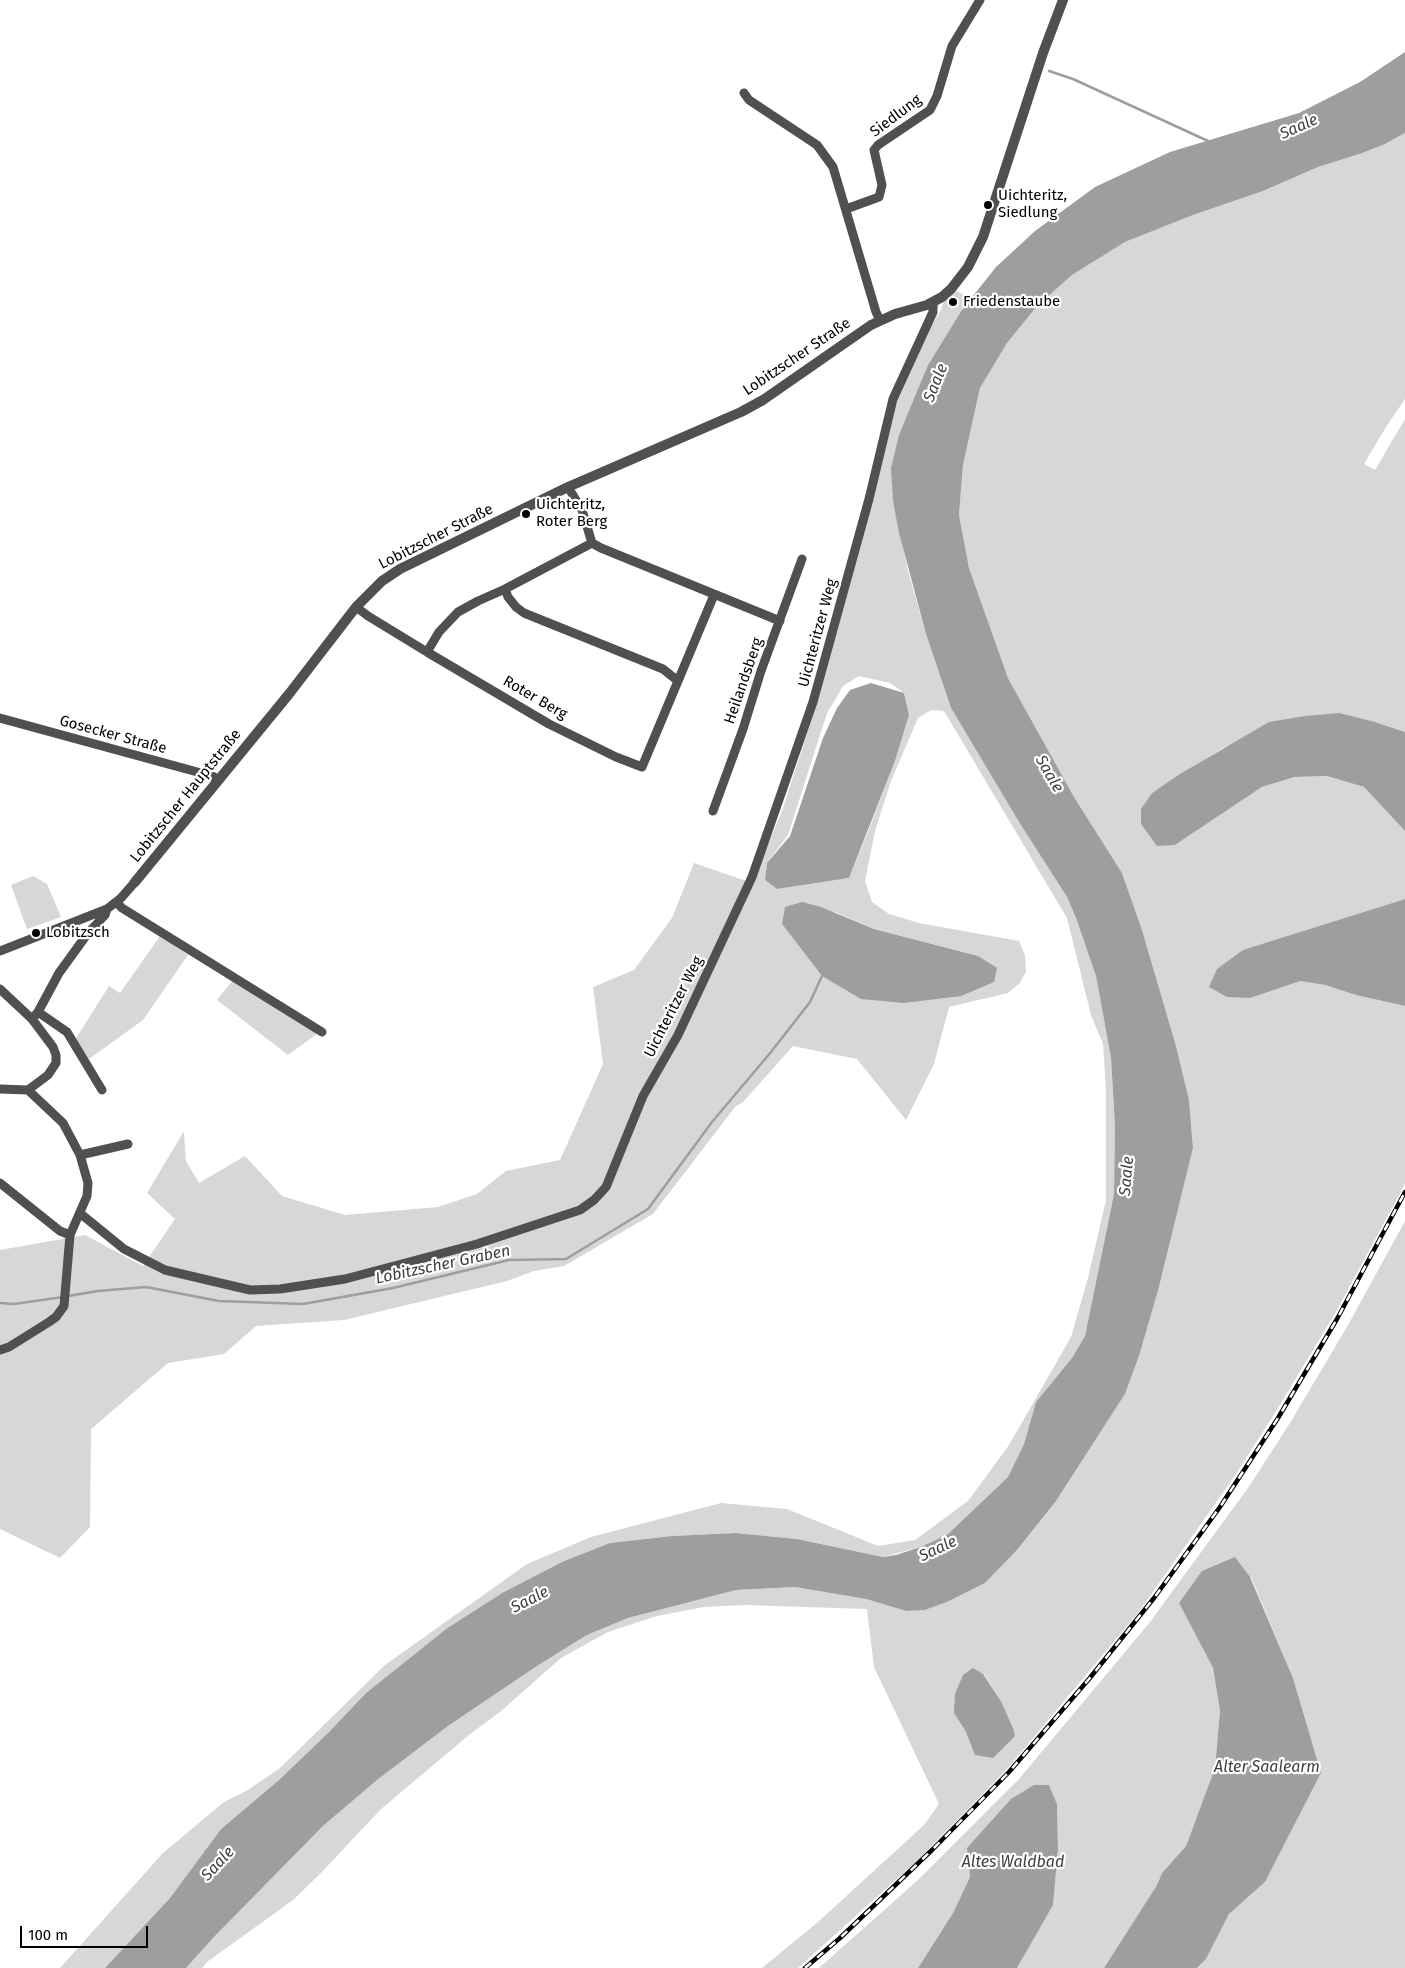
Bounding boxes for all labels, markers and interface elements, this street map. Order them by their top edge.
street label: Siedlung [867,91,925,141]
water label: Saale [1277,110,1321,144]
place label: Uichteritz, Siedlung [998,187,1067,222]
marker: Uichteritz, Siedlung [982,199,994,211]
place label: Friedenstaube [963,293,1060,311]
marker: Friedenstaube [947,296,959,308]
street label: Lobitzscher Straße [740,314,854,400]
water label: Saale [920,361,952,405]
place label: Uichteritz, Roter Berg [536,496,607,531]
street label: Lobitzscher Straße [376,500,496,574]
marker: Uichteritz, Roter Berg [520,508,532,520]
street label: Uichteritzer Weg [795,577,841,689]
street label: Heilandsberg [721,635,767,727]
street label: Roter Berg [500,672,570,724]
street label: Gosecker Straße [57,712,169,758]
street label: Lobitzscher Hauptstraße [127,726,245,866]
water label: Saale [1031,752,1067,796]
place label: Lobitzsch [46,924,110,942]
marker: Lobitzsch [30,927,42,939]
street label: Uichteritzer Weg [641,953,707,1061]
water label: Saale [1116,1155,1138,1197]
water label: Lobitzscher Graben [374,1241,512,1289]
water label: Saale [916,1532,960,1566]
water label: Saale [508,1582,552,1618]
water label: Alter Saalearm [1214,1758,1320,1778]
water label: Saale [197,1843,239,1885]
water label: Altes Waldbad [962,1853,1064,1873]
scale bar [22,1916,150,1948]
text: 100 m [28,1926,68,1944]

